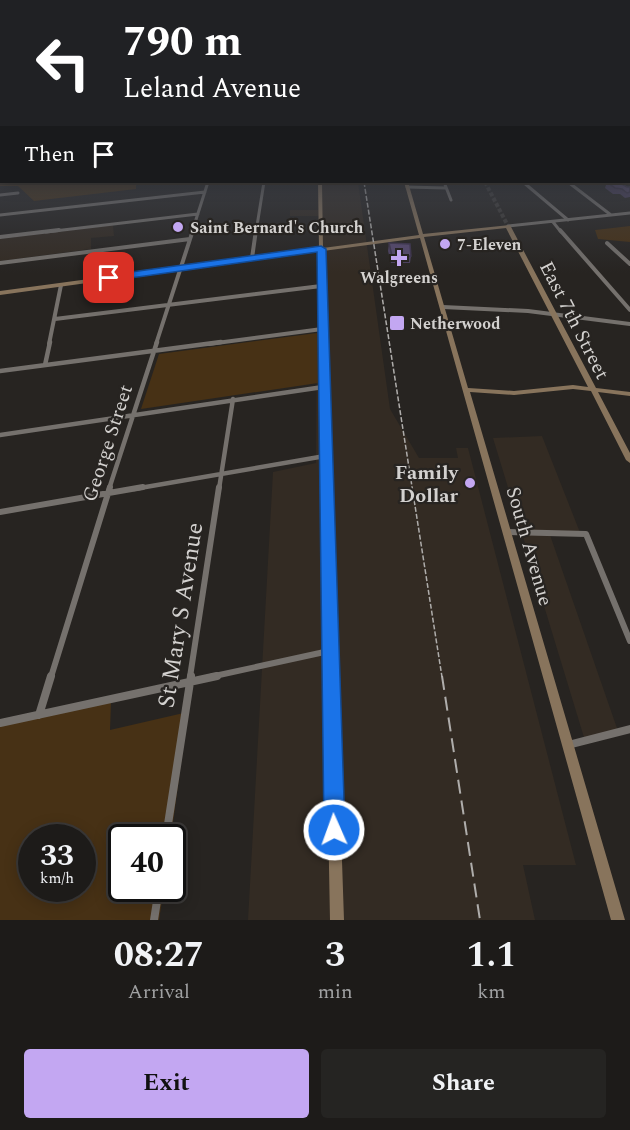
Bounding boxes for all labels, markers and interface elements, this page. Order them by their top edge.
text: 790 m [123,11,242,74]
icon: left [24,24,102,102]
text: Leland Avenue [123,68,301,110]
text: Then [24,138,75,171]
icon: arrive [87,138,120,171]
place label: Saint Bernard's Church [190,216,364,240]
marker: Saint Bernard's Church [171,220,185,234]
place label: 7-Eleven [457,233,522,257]
marker: 7-Eleven [438,237,452,251]
marker: Walgreens [392,251,406,265]
pin [83,252,134,303]
street label: East 7th Street [531,256,617,385]
icon: arrive [92,261,125,294]
place label: Walgreens [360,266,438,290]
place label: Netherwood [410,312,501,336]
marker: Netherwood [388,314,406,332]
street label: George Street [75,381,141,506]
place label: Family Dollar [395,458,459,511]
marker: Family Dollar [463,476,477,490]
street label: South Avenue [498,483,560,609]
street label: St Mary S Avenue [149,520,213,710]
position arrow [302,798,366,862]
speed limit sign: 40 [108,824,186,902]
text: 33 [40,833,74,879]
text: km/h [40,867,74,890]
text: 08:27 [114,928,204,983]
text: 3 [325,928,345,983]
text: 1.1 [466,928,516,983]
text: Arrival [128,977,190,1007]
text: min [318,977,353,1007]
text: km [477,977,506,1007]
button: Exit [24,1049,309,1118]
button: Share [321,1049,606,1118]

